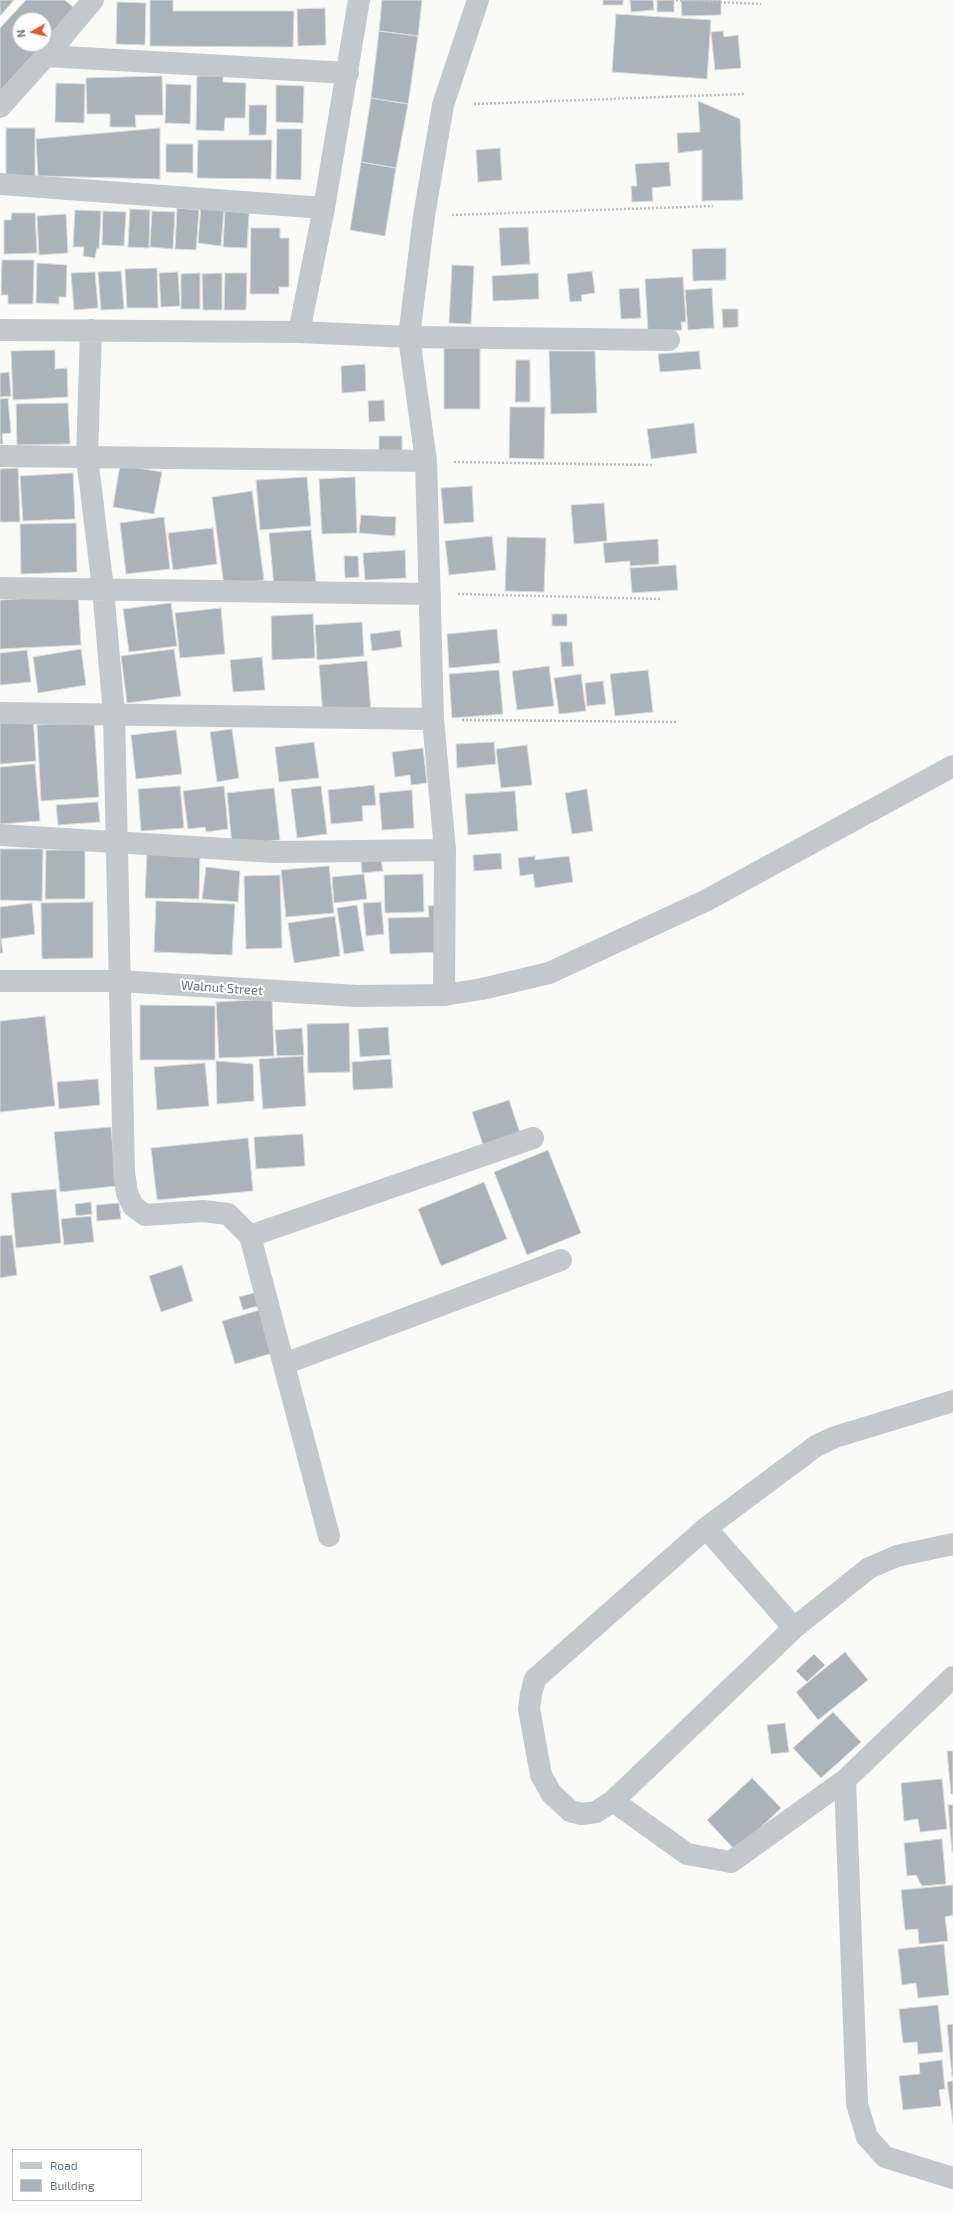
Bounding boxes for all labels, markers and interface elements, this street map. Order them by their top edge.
north arrow [12,12,52,52]
text: N [14,29,28,38]
street label: Walnut Street [181,977,263,999]
legend [12,2149,142,2201]
text: Road [50,2158,78,2172]
text: Building [50,2178,94,2192]

